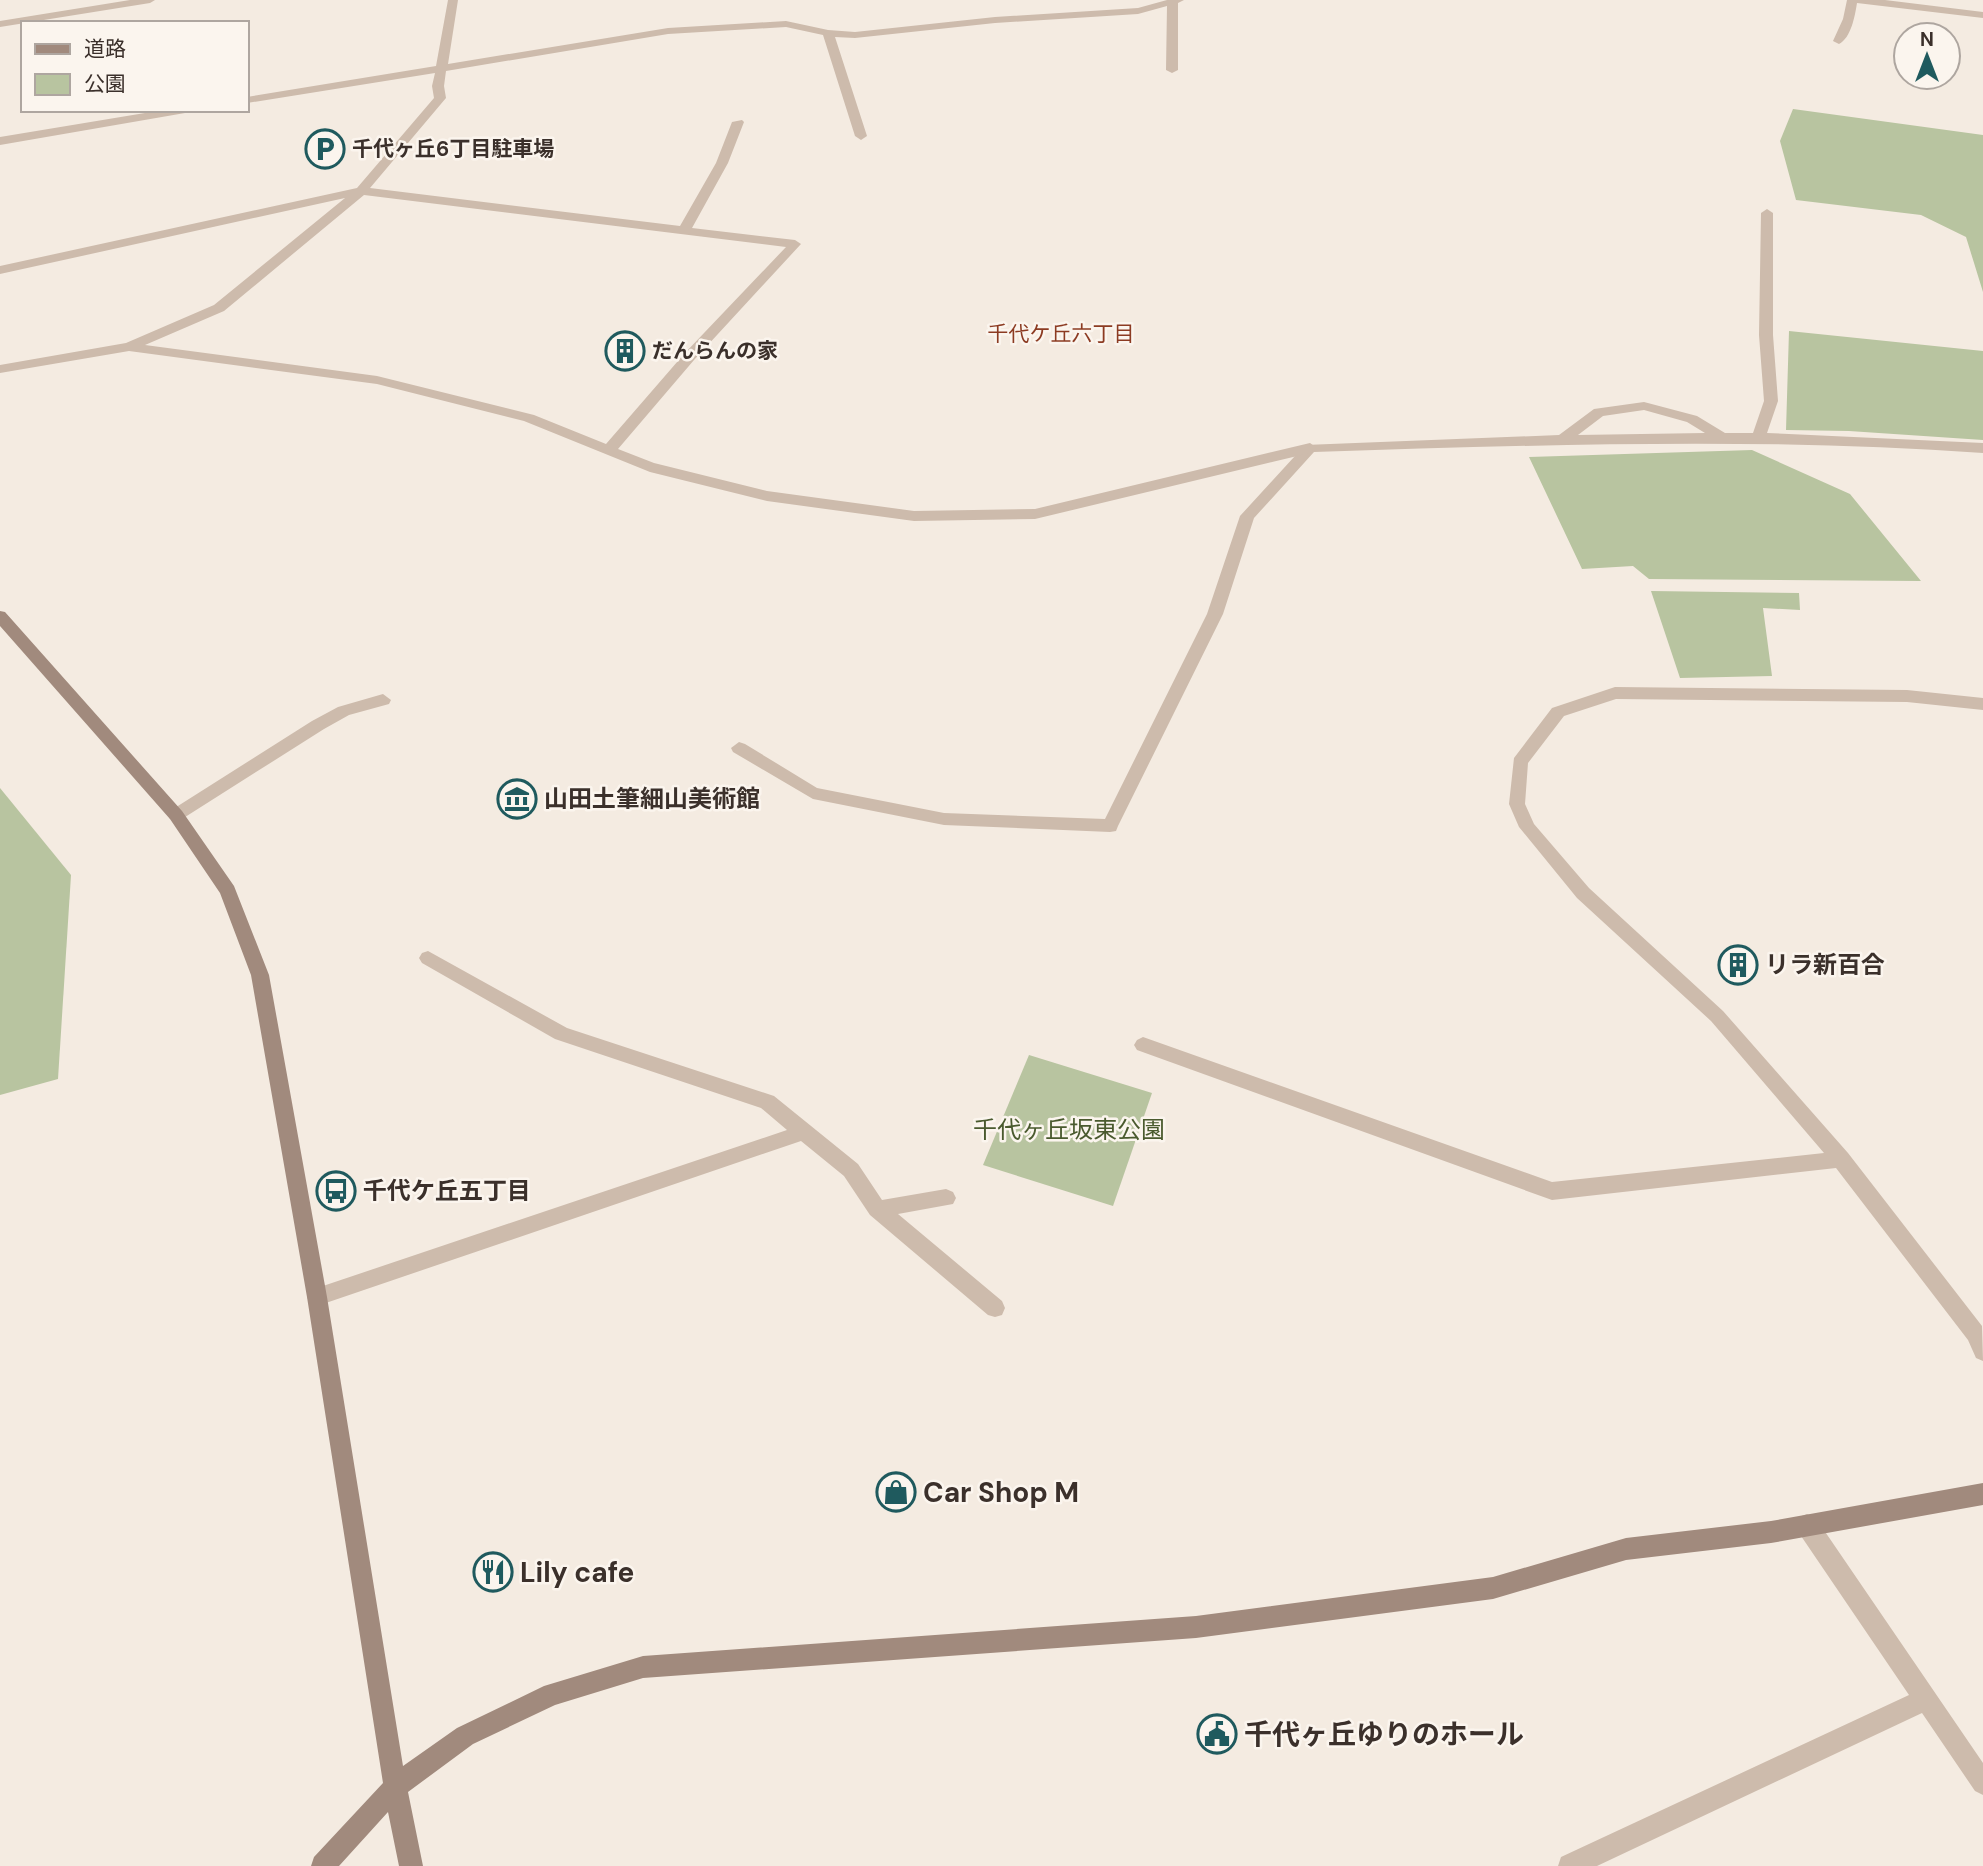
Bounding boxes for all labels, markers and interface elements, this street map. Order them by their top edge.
legend [21,21,248,112]
north arrow [1892,21,1962,91]
text: N [1920,27,1934,52]
text: 道路 [84,35,126,63]
text: 公園 [84,70,126,98]
parking icon: 千代ヶ丘6丁目駐車場 [304,128,346,170]
place label: 千代ヶ丘6丁目駐車場 [352,135,554,163]
district label: 千代ケ丘六丁目 [988,320,1135,348]
building icon: だんらんの家 [604,330,646,372]
place label: だんらんの家 [652,337,778,365]
museum icon: 山田土筆細山美術館 [496,778,538,820]
place label: 山田土筆細山美術館 [544,783,760,814]
building icon: リラ新百合 [1717,944,1759,986]
place label: リラ新百合 [1765,949,1885,980]
park label: 千代ヶ丘坂東公園 [973,1114,1165,1145]
bus stop icon: 千代ケ丘五丁目 [315,1170,357,1212]
place label: 千代ケ丘五丁目 [363,1175,531,1206]
shop icon: Car Shop M [875,1471,917,1513]
place label: Car Shop M [923,1474,1079,1511]
restaurant icon: Lily cafe [472,1551,514,1593]
place label: Lily cafe [520,1554,634,1591]
public building icon: 千代ヶ丘ゆりのホール [1196,1713,1238,1755]
place label: 千代ヶ丘ゆりのホール [1244,1716,1524,1753]

